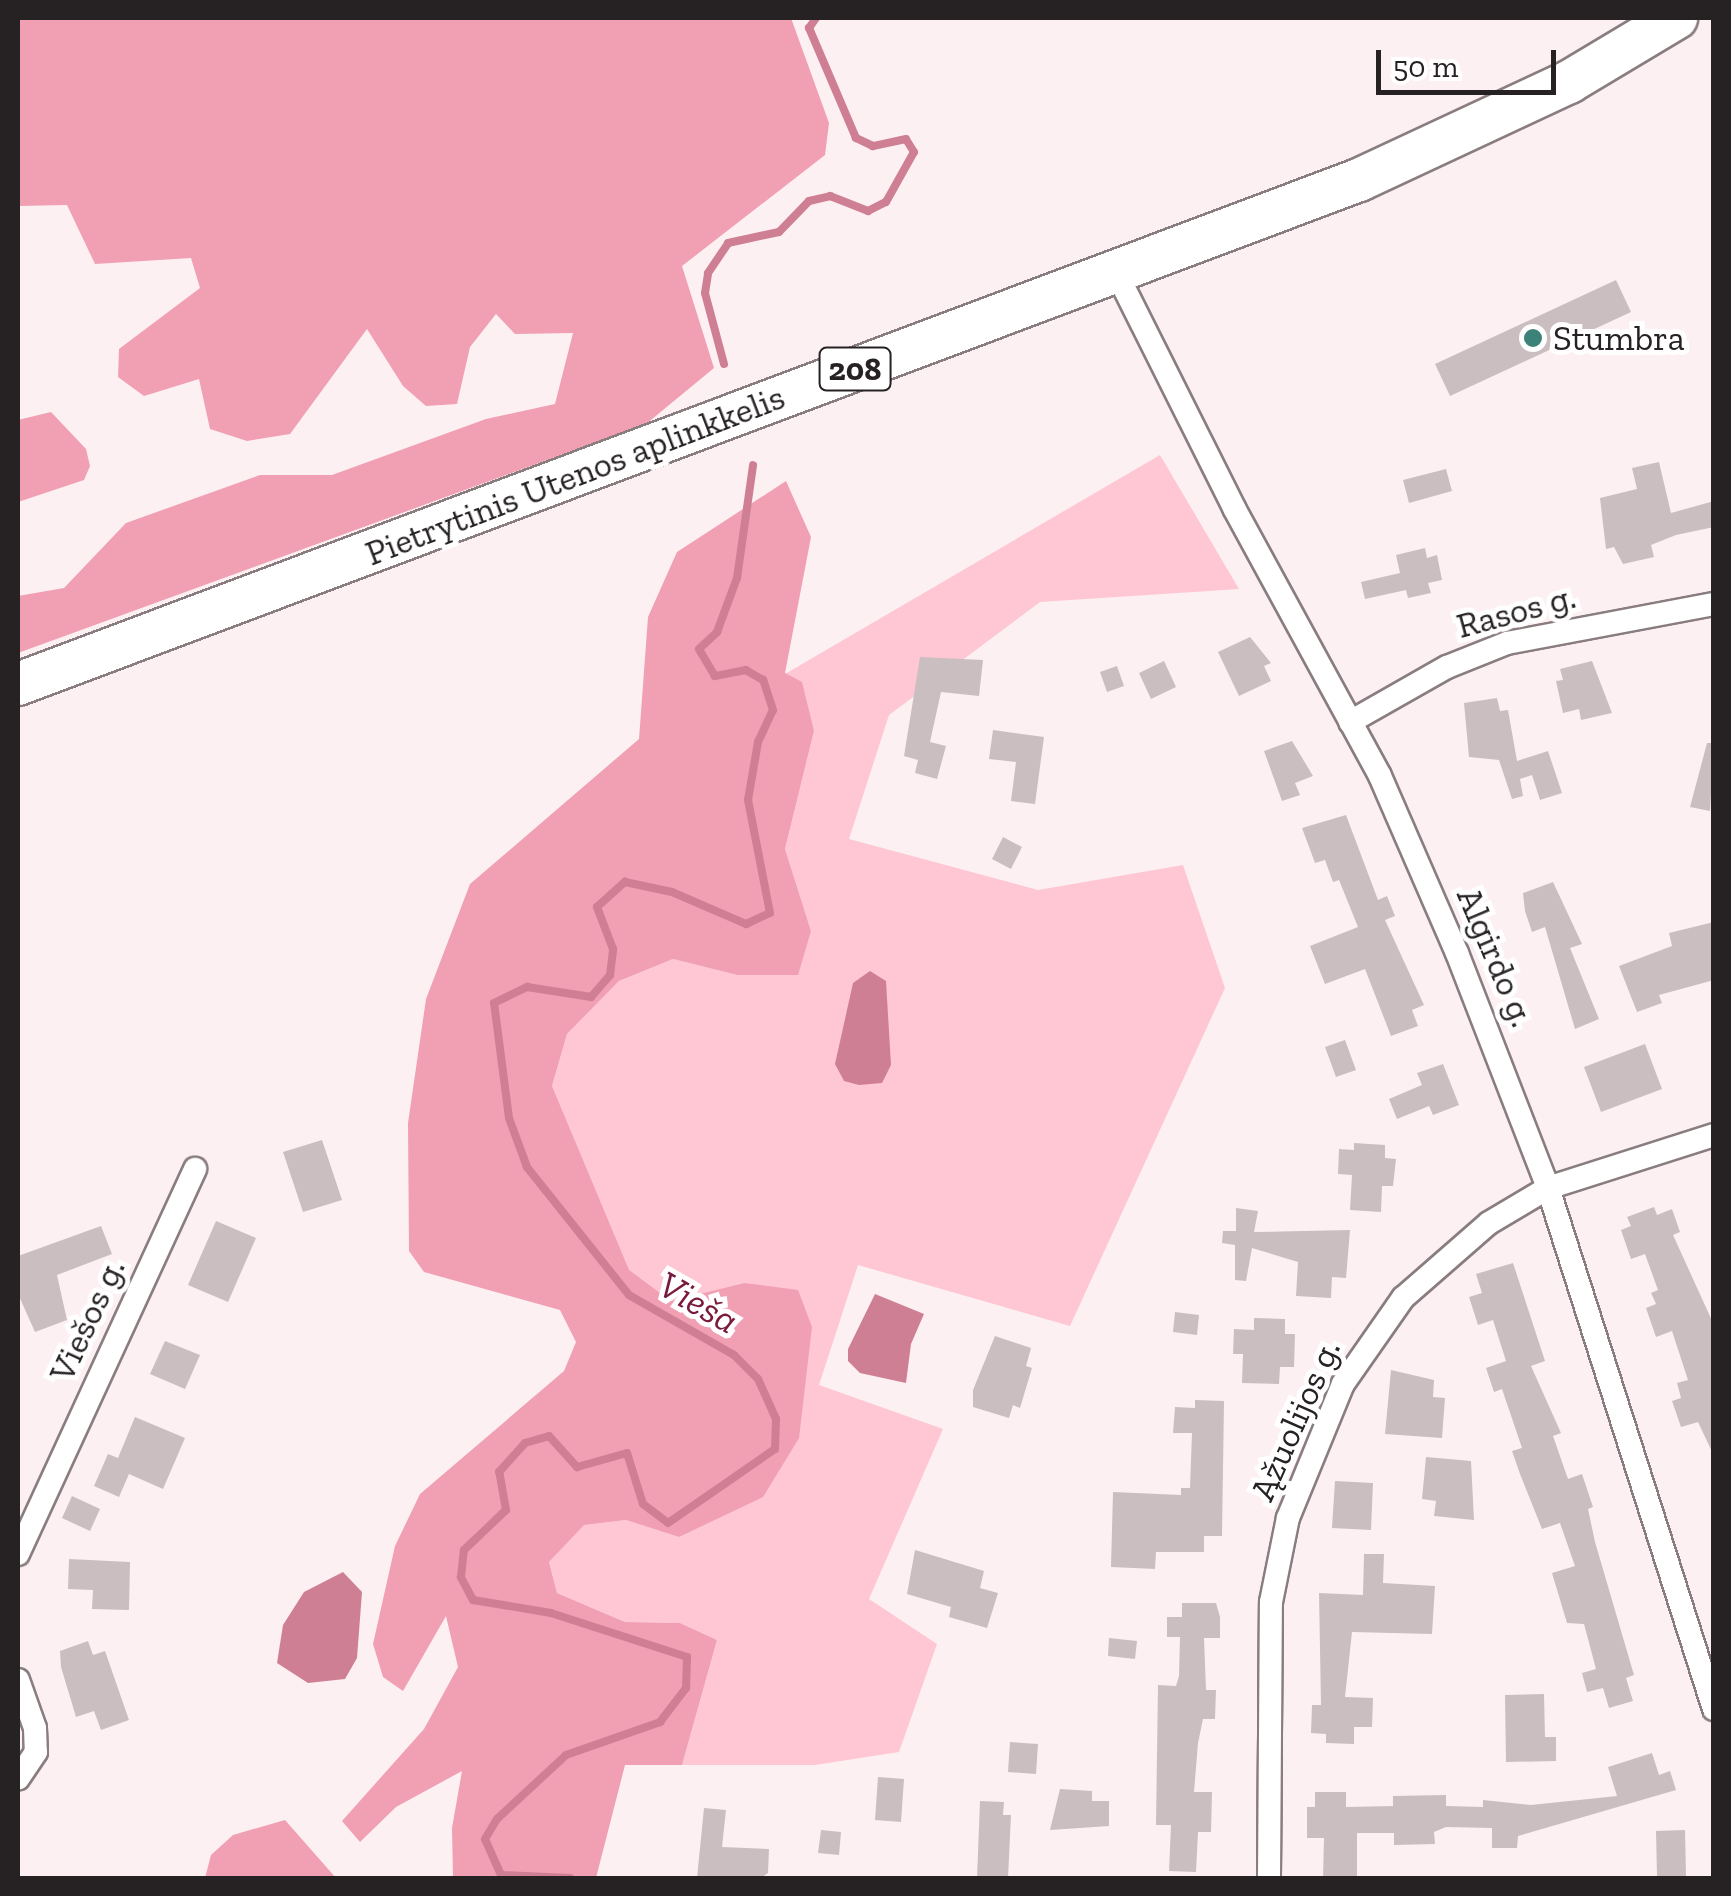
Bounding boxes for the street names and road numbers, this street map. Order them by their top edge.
road number: 208 [818,342,892,396]
street label: Pietrytinis Utenos aplinkkelis [360,376,790,574]
street label: Rasos g. [1452,575,1580,647]
street label: Algirdo g. [1448,881,1544,1033]
street label: Viešos g. [40,1252,134,1388]
street label: Ąžuolijos g. [1241,1333,1349,1507]

